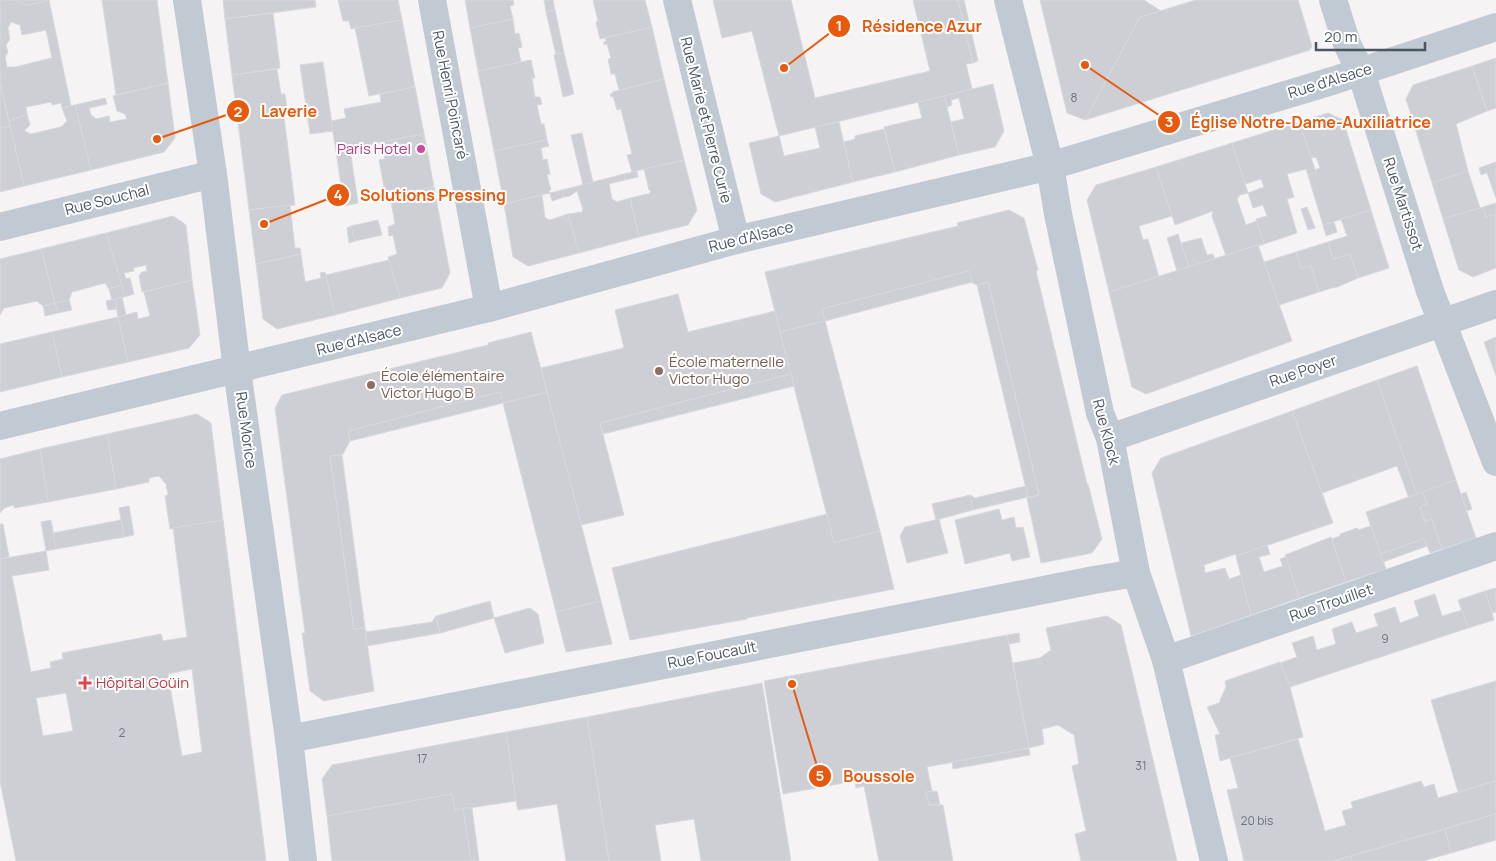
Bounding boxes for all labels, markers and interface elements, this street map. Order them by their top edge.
callout: Résidence Azur [827,11,992,42]
text: 1 [836,15,842,36]
text: Résidence Azur [862,15,982,37]
scale bar [1316,20,1425,52]
text: 20 m [1324,26,1357,47]
street label: Rue Henri Poincaré [428,29,473,161]
street label: Rue Marie et Pierre Curie [676,35,737,205]
street label: Rue d'Alsace [1285,58,1374,103]
house number: 8 [1071,89,1078,106]
callout: Laverie [226,96,327,127]
text: Laverie [261,100,317,122]
text: 2 [234,101,243,122]
callout: Église Notre-Dame-Auxiliatrice [1156,106,1441,137]
text: 3 [1165,111,1173,132]
text: Église Notre-Dame-Auxiliatrice [1191,111,1431,133]
place label: Paris Hotel [337,138,411,159]
marker: Paris Hotel [415,143,427,155]
street label: Rue Martissot [1379,155,1428,253]
street label: Rue Souchal [63,179,151,220]
callout: Solutions Pressing [326,180,516,211]
text: 4 [333,184,343,205]
text: Solutions Pressing [360,184,506,206]
street label: Rue d'Alsace [706,216,796,257]
street label: Rue d'Alsace [314,319,404,360]
street label: Rue Poyer [1267,349,1340,392]
place label: École maternelle Victor Hugo [669,351,784,389]
place label: École élémentaire Victor Hugo B [381,365,505,403]
marker: École maternelle Victor Hugo [653,365,665,377]
marker: École élémentaire Victor Hugo B [365,379,377,391]
street label: Rue Morice [231,390,262,470]
street label: Rue Klock [1088,397,1125,468]
street label: Rue Trouillet [1286,578,1375,627]
house number: 9 [1381,630,1389,647]
street label: Rue Foucault [666,636,758,673]
place label: Hôpital Goüin [96,672,189,693]
marker: Hôpital Goüin [78,676,92,690]
house number: 2 [119,724,126,741]
house number: 17 [417,750,427,767]
house number: 31 [1135,757,1147,774]
callout: Boussole [808,761,924,792]
text: 5 [816,765,825,786]
text: Boussole [843,765,915,787]
house number: 20 bis [1241,812,1273,829]

